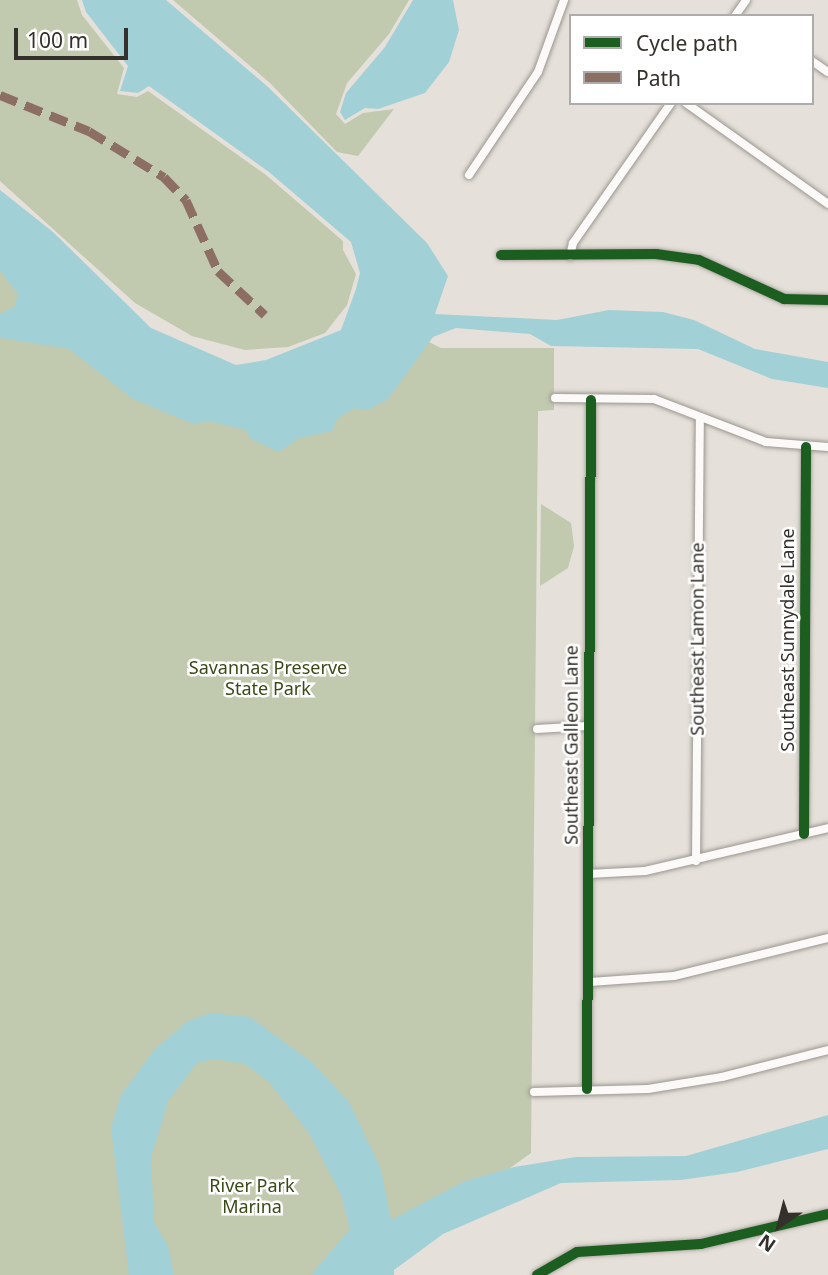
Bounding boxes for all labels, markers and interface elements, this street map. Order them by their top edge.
scale bar [18,14,131,58]
legend [569,14,814,105]
text: 100 m [27,26,88,54]
text: Cycle path [636,29,738,57]
text: Path [636,64,681,92]
street label: Southeast Sunnydale Lane [776,528,798,752]
street label: Southeast Lamon Lane [686,542,708,736]
street label: Southeast Galleon Lane [560,645,582,845]
park label: Savannas Preserve State Park [189,657,347,700]
park label: River Park Marina [209,1175,295,1218]
north arrow [744,1191,814,1261]
text: N [753,1228,781,1258]

